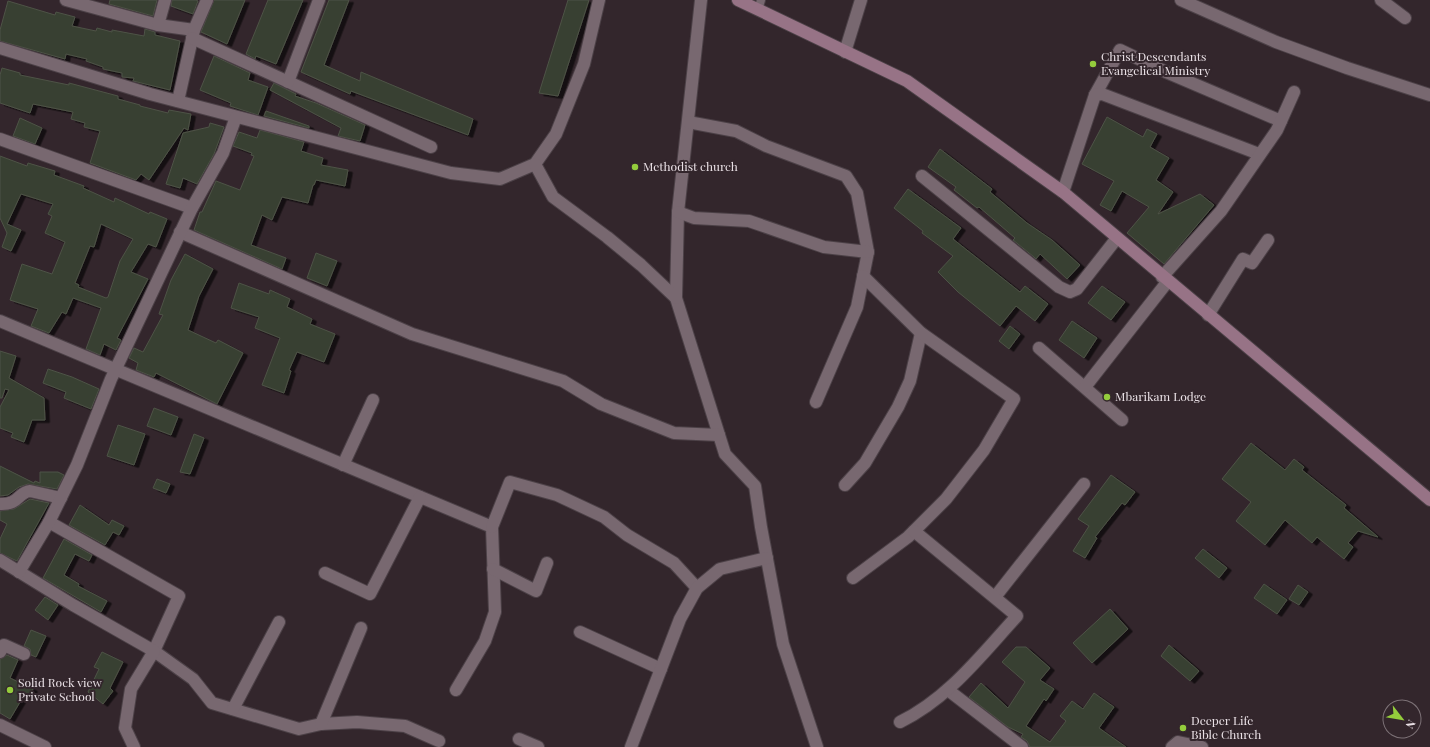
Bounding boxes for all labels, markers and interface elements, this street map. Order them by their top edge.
place label: Christ Descendants Evangelical Ministry [1101,48,1210,78]
marker: Christ Descendants Evangelical Ministry [1088,59,1098,69]
place label: Methodist church [643,158,738,174]
marker: Methodist church [630,162,640,172]
place label: Mbarikam Lodge [1115,388,1206,404]
marker: Mbarikam Lodge [1102,392,1112,402]
place label: Solid Rock view Private School [18,674,103,704]
marker: Solid Rock view Private School [5,685,15,695]
north arrow [1382,699,1422,739]
place label: Deeper Life Bible Church [1191,712,1261,742]
text: N [1402,717,1419,732]
marker: Deeper Life Bible Church [1178,723,1188,733]

